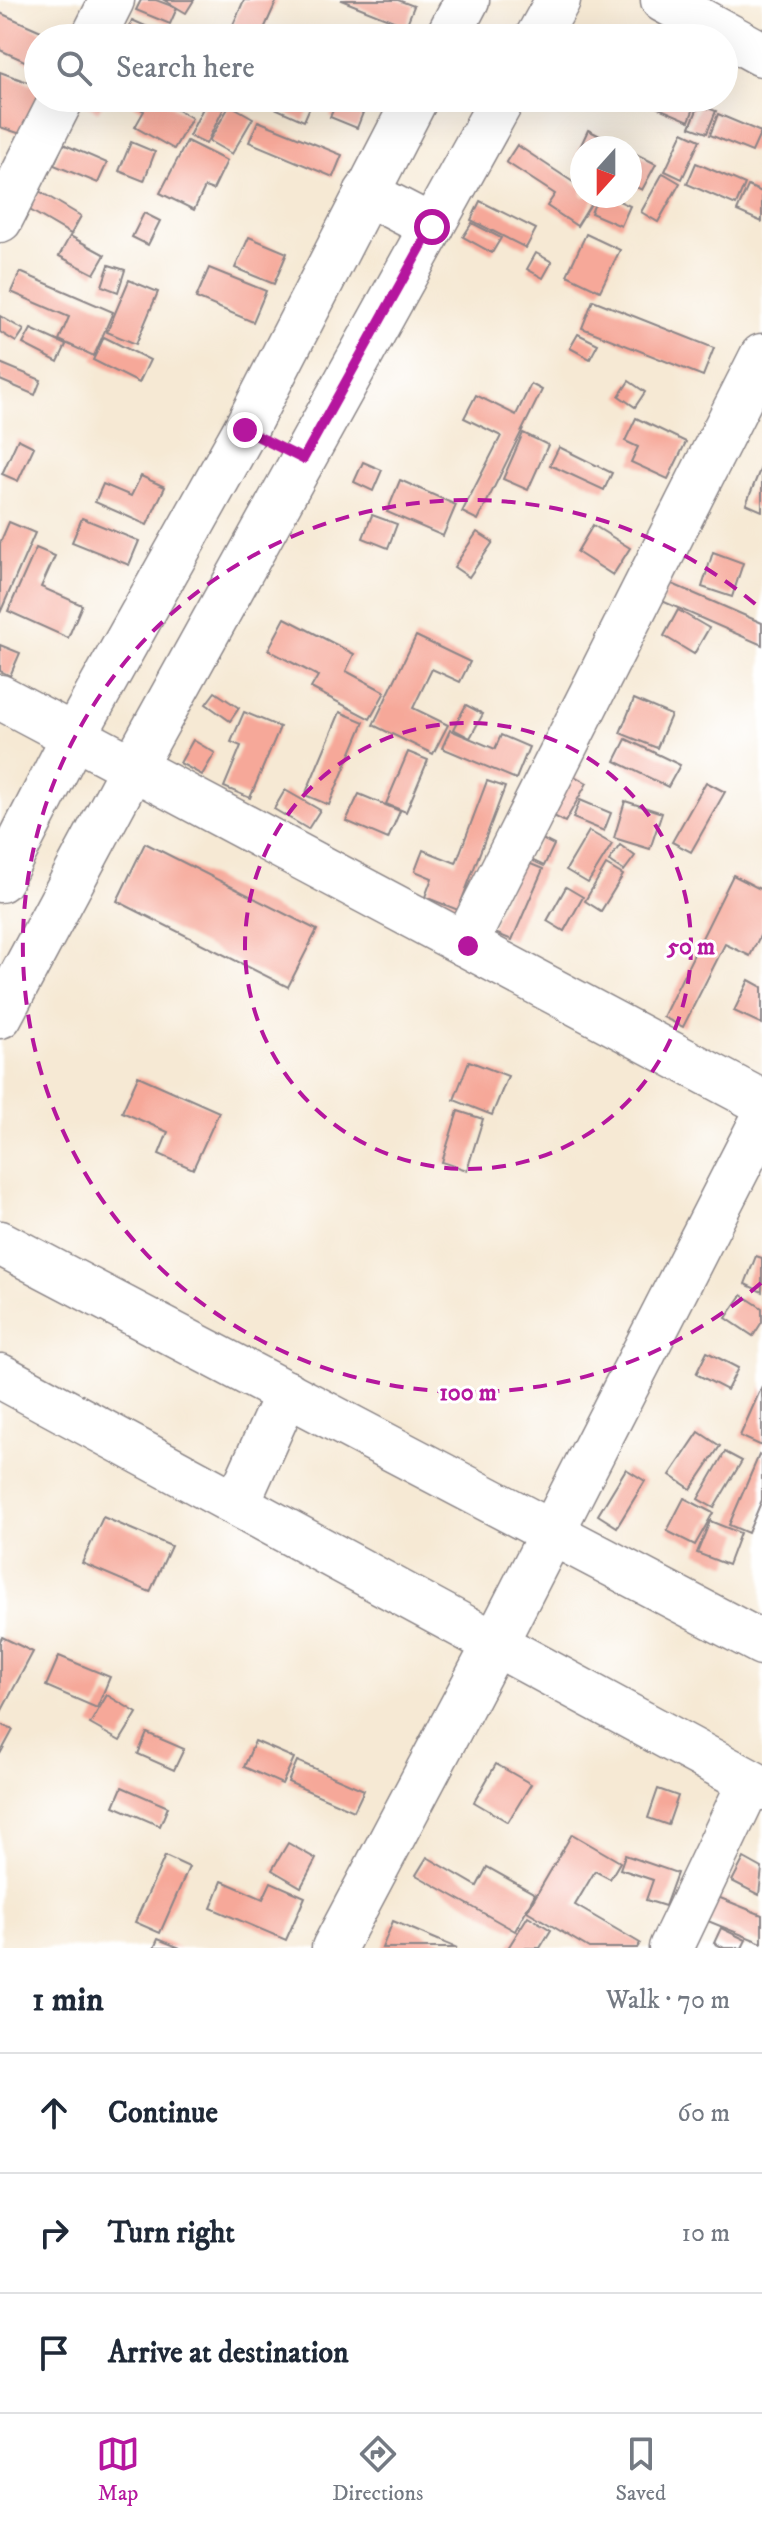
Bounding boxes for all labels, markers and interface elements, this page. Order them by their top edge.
search box [24,24,738,112]
icon: search [52,46,96,90]
text: Search here [116,50,255,87]
north arrow [570,136,642,208]
route start [414,209,450,245]
route end [227,412,263,448]
centre of rings [454,932,482,960]
text: 50 m [666,932,715,962]
text: 100 m [439,1378,497,1408]
text: 1 min [32,1979,104,2021]
text: Walk · 70 m [606,1984,730,2017]
icon: ahead [32,2091,76,2135]
text: Continue [108,2095,218,2132]
text: 60 m [677,2097,730,2130]
icon: right [32,2211,76,2255]
text: Turn right [108,2215,235,2252]
text: 10 m [681,2217,730,2250]
icon: arrive [32,2331,76,2375]
text: Arrive at destination [108,2335,349,2372]
tab: Map [96,2432,140,2507]
tab: Directions [332,2432,423,2507]
tab: Saved [615,2432,666,2507]

